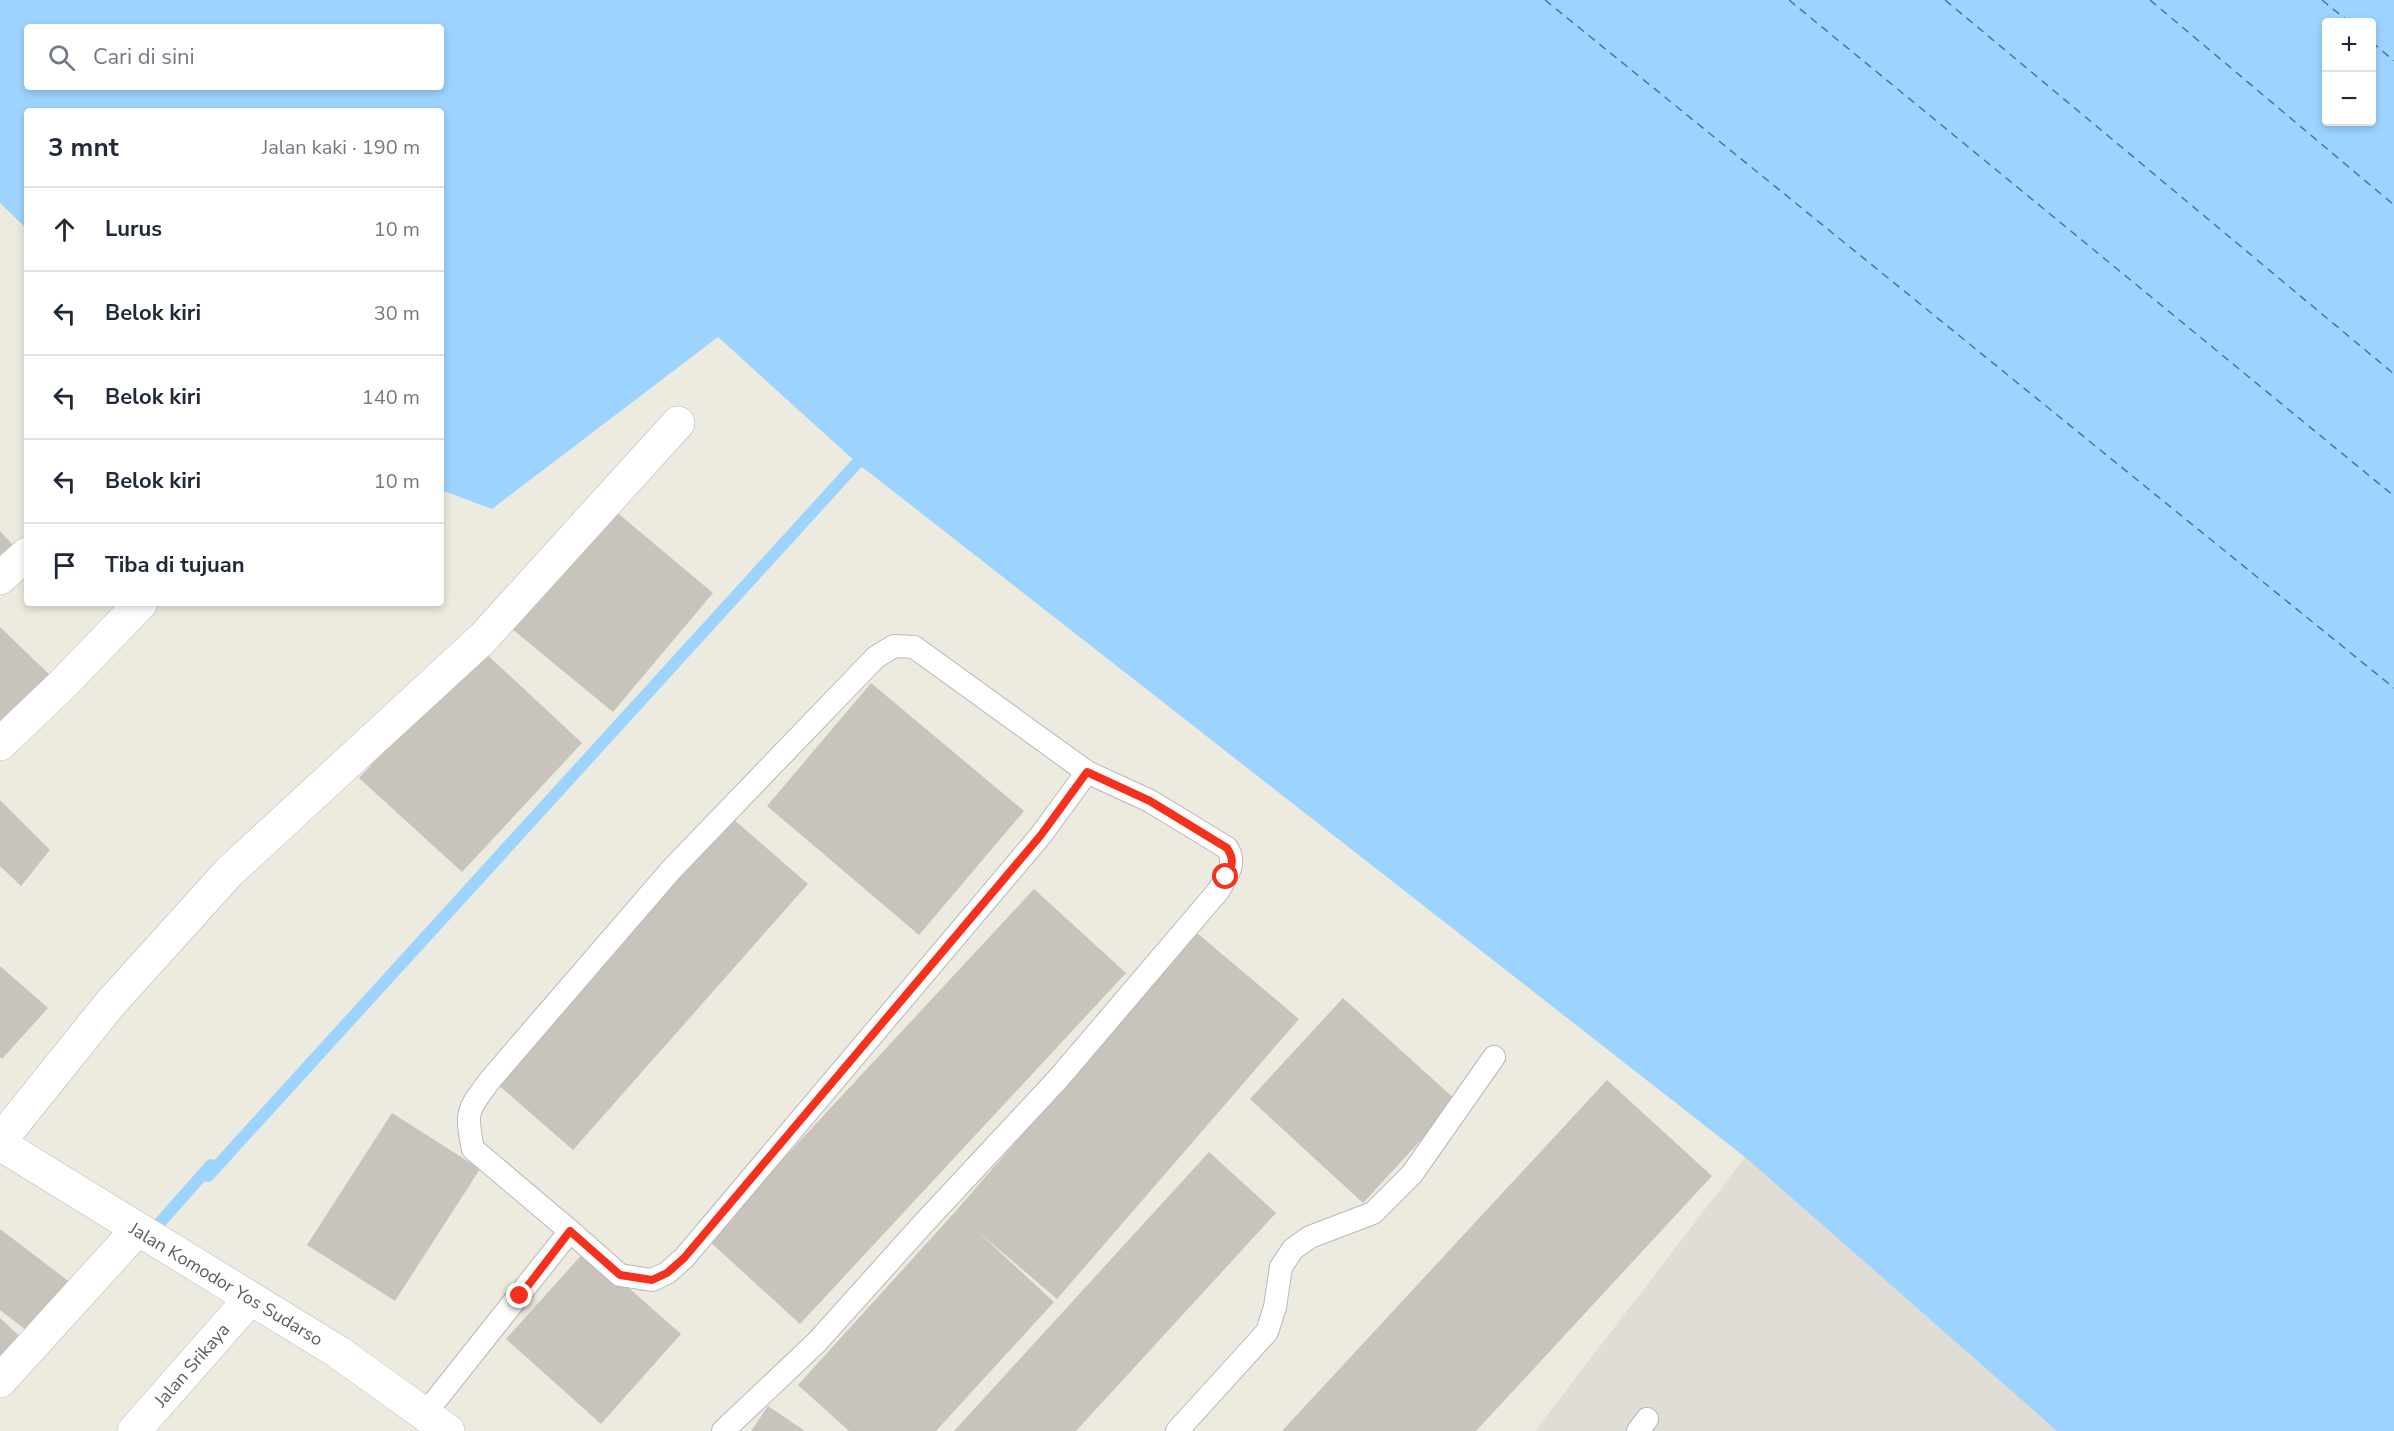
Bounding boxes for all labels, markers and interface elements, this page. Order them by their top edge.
map controls [2322,18,2376,126]
button: + [2322,18,2376,72]
search box [24,24,444,90]
icon: search [45,41,78,74]
text: Cari di sini [93,42,195,72]
button: − [2322,72,2376,126]
text: 3 mnt [48,130,119,165]
text: Jalan kaki · 190 m [262,134,420,161]
icon: ahead [48,213,81,246]
text: Lurus [105,214,162,244]
text: 10 m [374,216,420,243]
icon: left [48,297,81,330]
text: Belok kiri [105,298,201,328]
text: 30 m [374,300,420,327]
icon: left [48,381,81,414]
text: Belok kiri [105,382,201,412]
text: 140 m [362,384,420,411]
icon: left [48,465,81,498]
text: Belok kiri [105,466,201,496]
text: 10 m [374,468,420,495]
icon: arrive [48,549,81,582]
text: Tiba di tujuan [105,550,245,580]
route start [1212,863,1238,889]
street label: Jalan Komodor Yos Sudarso [124,1216,327,1351]
route end [506,1282,532,1308]
street label: Jalan Srikaya [148,1318,235,1413]

